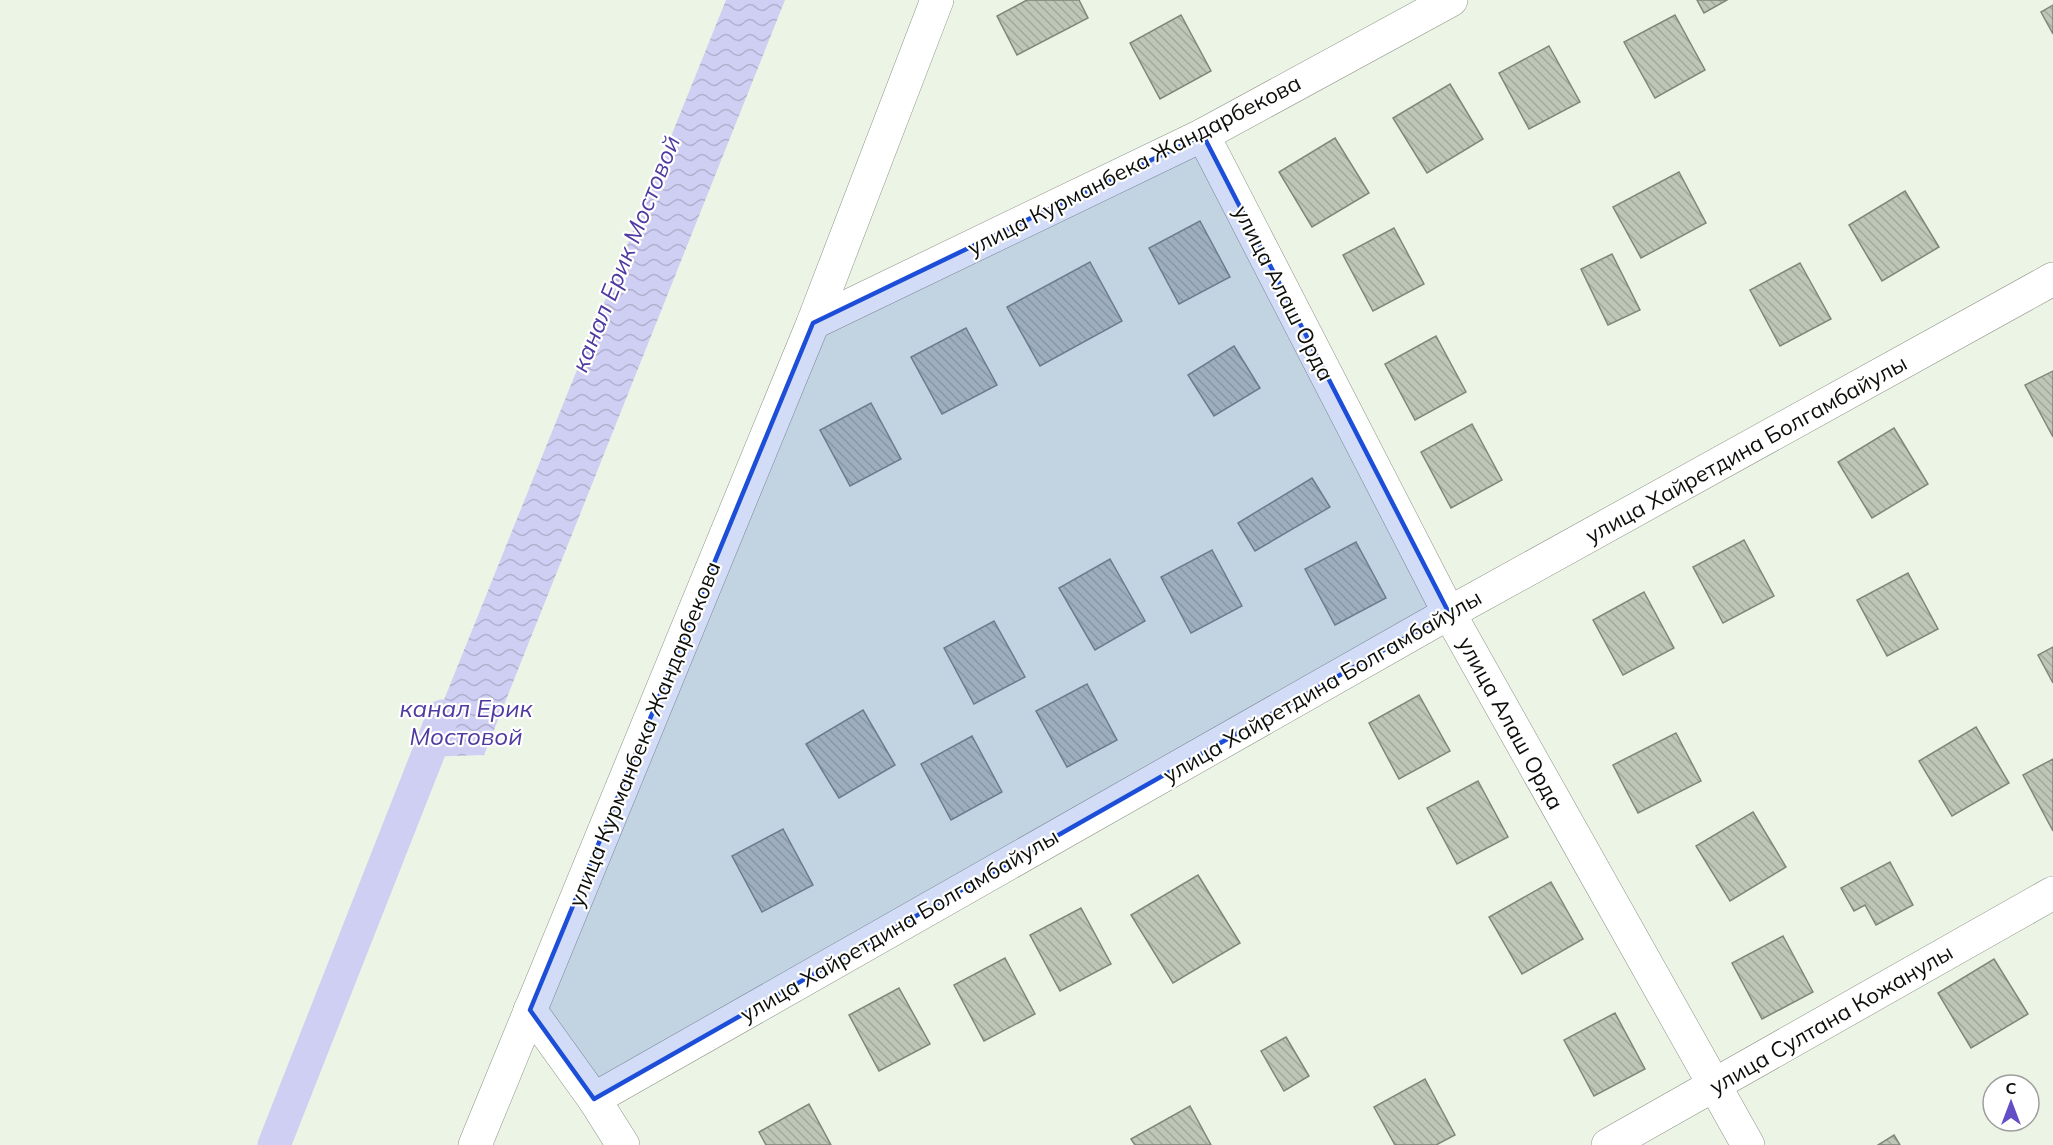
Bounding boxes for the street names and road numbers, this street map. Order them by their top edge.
street label: улица Курманбека Жандарбекова [963,68,1305,262]
street label: улица Алаш Орда [1228,201,1340,385]
street label: улица Хайретдина Болгамбайулы [1580,349,1912,549]
street label: улица Курманбека Жандарбекова [562,557,726,911]
street label: улица Хайретдина Болгамбайулы [1158,583,1486,789]
street label: улица Алаш Орда [1452,632,1570,814]
street label: улица Хайретдина Болгамбайулы [735,822,1063,1028]
street label: улица Султана Кожанулы [1704,938,1958,1100]

